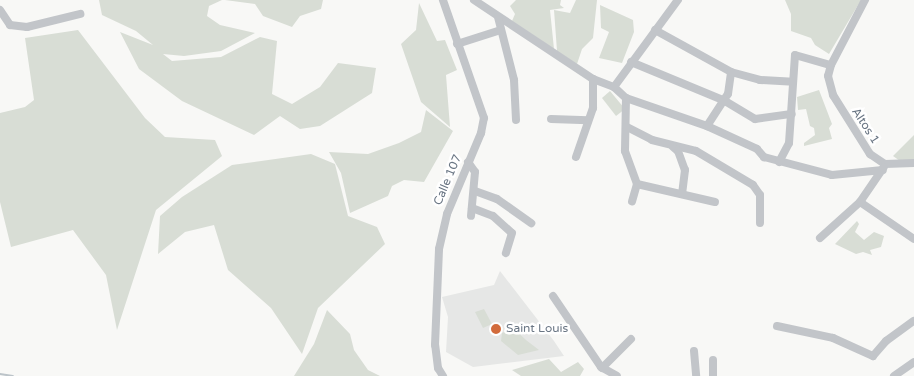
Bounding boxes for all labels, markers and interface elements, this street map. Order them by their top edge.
street label: Altos 1 [848,105,882,147]
street label: Calle 107 [431,153,465,207]
place label: Saint Louis [506,322,568,336]
marker: Saint Louis [490,323,502,335]

